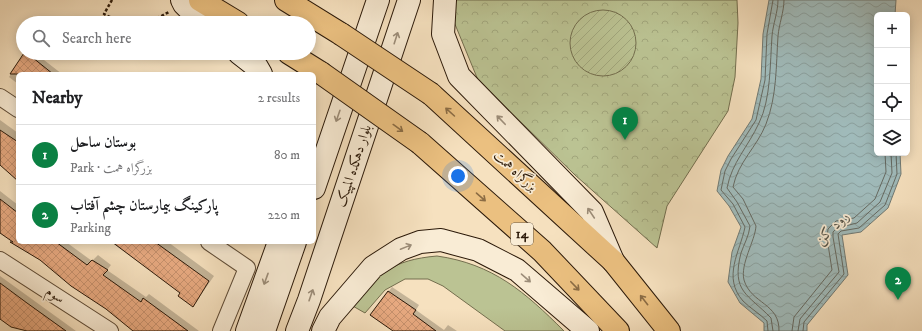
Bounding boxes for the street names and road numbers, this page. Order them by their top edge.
street label: بلوار دهکده المپیک [332,122,376,210]
street label: بزرگراه همت [489,146,542,196]
road number: 14 [511,223,533,245]
street label: سوم [40,282,68,310]

